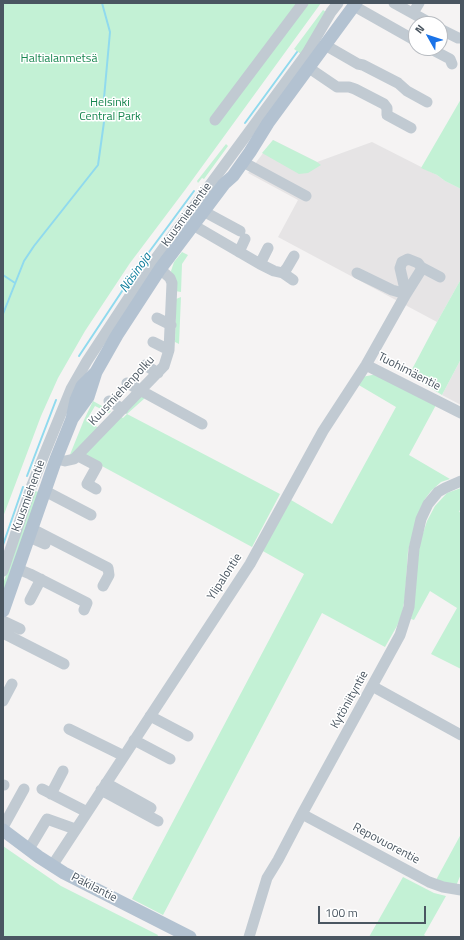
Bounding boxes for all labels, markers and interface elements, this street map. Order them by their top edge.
north arrow [408,16,448,56]
text: N [411,21,428,37]
park label: Haltialanmetsä [21,52,97,66]
park label: Helsinki Central Park [79,96,141,124]
street label: Kuusmiehentie [159,180,215,250]
water label: Näsinoja [117,250,155,296]
street label: Tuohimäentie [375,350,443,394]
street label: Kuusmiehenpolku [86,353,158,429]
street label: Kuusmiehentie [9,458,49,534]
street label: Ylipalontie [205,551,245,603]
street label: Kytöniityntie [328,669,372,731]
street label: Repovuorentie [350,820,422,868]
street label: Pakilantie [69,870,119,906]
scale bar [320,898,428,924]
text: 100 m [325,903,358,922]

